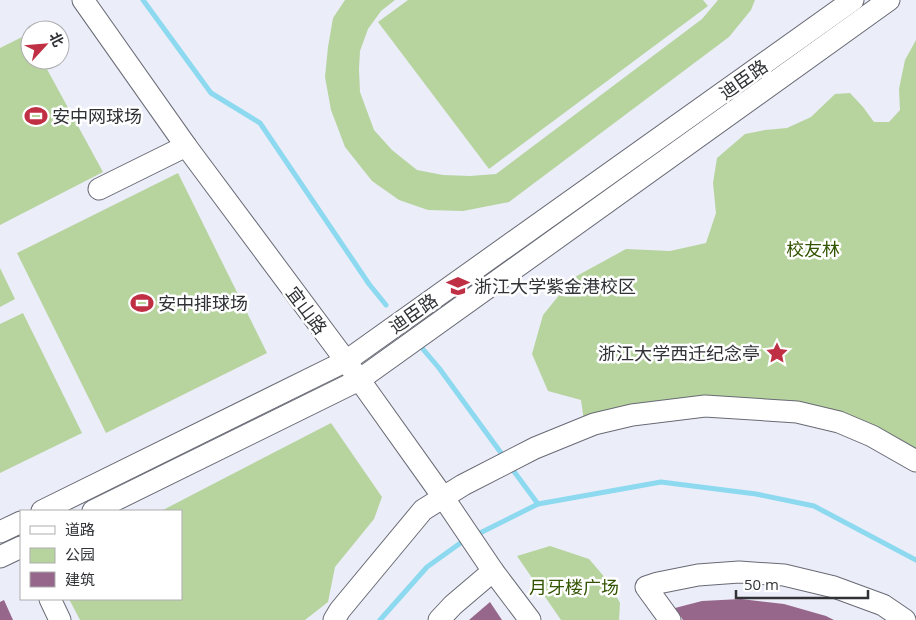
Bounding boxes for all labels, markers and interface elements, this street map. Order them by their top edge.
north arrow [20,20,70,70]
text: 北 [46,29,69,50]
street label: 迪臣路 [714,54,772,104]
sports icon: 安中网球场 [23,103,49,129]
place label: 安中网球场 [52,104,142,128]
park label: 校友林 [786,237,840,261]
school or university icon: 浙江大学紫金港校区 [445,273,471,299]
place label: 浙江大学紫金港校区 [474,274,636,298]
street label: 宜山路 [281,281,333,339]
street label: 迪臣路 [384,288,442,338]
sports icon: 安中排球场 [129,290,155,316]
place label: 安中排球场 [158,291,248,315]
place icon: 浙江大学西迁纪念亭 [764,340,790,366]
place label: 浙江大学西迁纪念亭 [598,341,760,365]
legend [20,510,182,600]
text: 道路 [65,519,95,539]
text: 公园 [65,544,95,564]
scale bar [736,568,868,600]
text: 建筑 [65,569,95,589]
text: 50 m [744,574,779,594]
park label: 月牙楼广场 [529,575,619,599]

